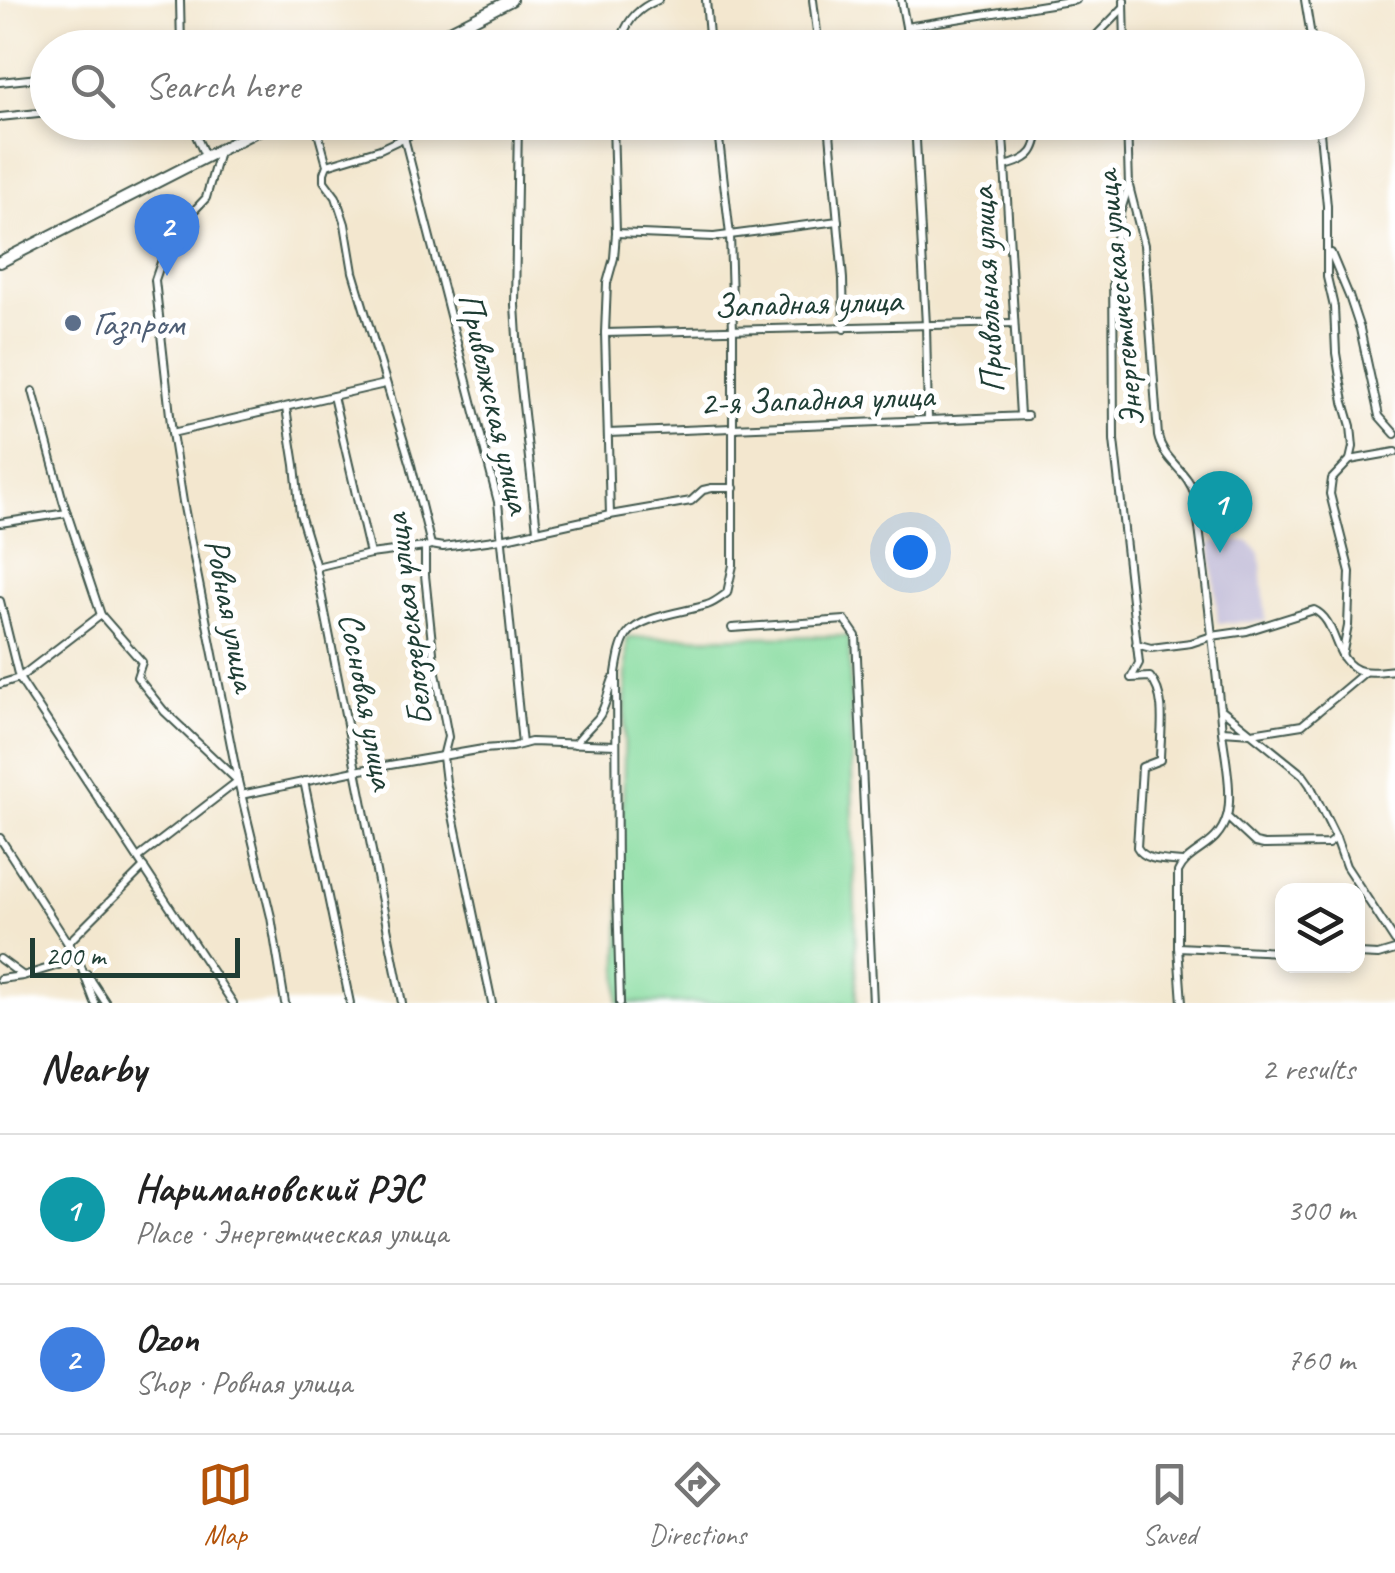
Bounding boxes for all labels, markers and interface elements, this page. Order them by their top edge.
search box [30,30,1365,140]
icon: search [65,58,120,113]
text: Search here [145,62,300,109]
street label: Энергетическая улица [1083,166,1155,429]
street label: Привольная улица [959,183,1015,394]
pin: 2 [134,194,200,276]
street label: Западная улица [713,277,906,329]
street label: Приволжская улица [448,288,543,520]
place label: Газпром [93,301,186,346]
marker: Газпром [62,312,84,334]
street label: 2-я Западная улица [699,372,937,426]
pin: 1 [1188,470,1252,553]
street label: Белозерская улица [372,509,443,729]
your location [885,527,936,578]
street label: Ровная улица [194,535,268,698]
street label: Сосновая улица [328,609,407,796]
map controls [1275,883,1365,973]
button: layers [1275,883,1365,973]
scale bar [30,933,240,978]
text: 200 m [45,938,105,973]
text: Nearby [40,1042,146,1095]
text: 2 results [1261,1048,1355,1089]
text: Наримановский РЭС [135,1165,422,1212]
text: 1 [65,1189,80,1230]
text: 300 m [1286,1189,1355,1230]
text: Place · Энергетическая улица [135,1212,448,1253]
text: Ozon [135,1315,199,1362]
text: 2 [65,1339,80,1380]
text: 760 m [1286,1339,1355,1380]
text: Shop · Ровная улица [135,1362,352,1403]
tab: Map [198,1457,253,1552]
tab: Directions [649,1457,746,1552]
tab: Saved [1142,1457,1197,1552]

